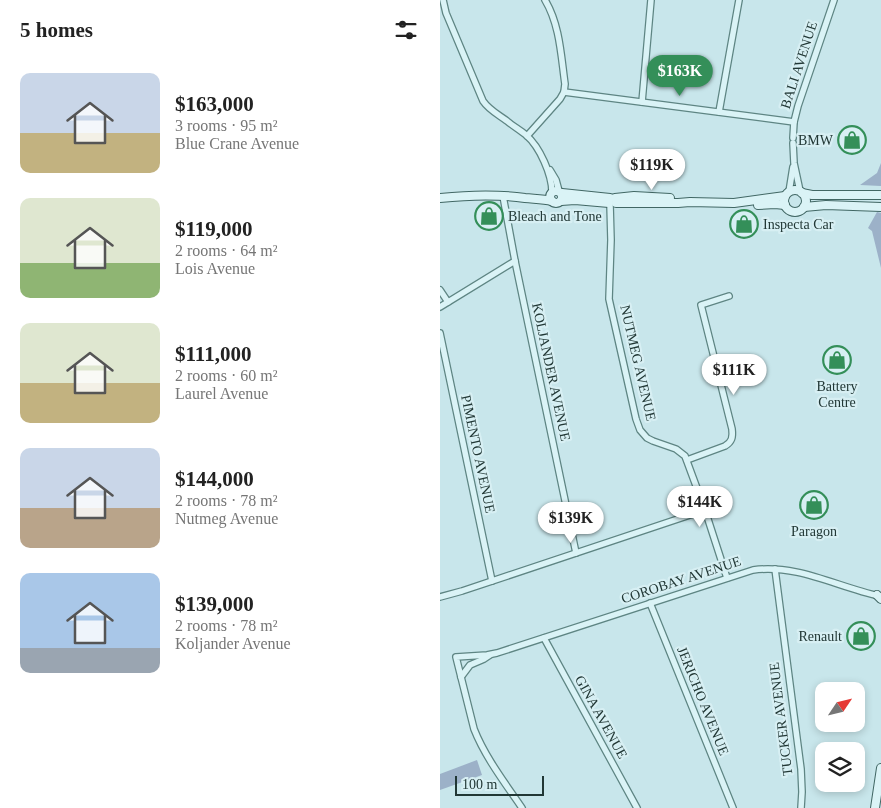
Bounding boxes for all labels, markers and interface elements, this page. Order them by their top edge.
icon: filters [392,16,420,44]
text: 5 homes [20,18,93,42]
street label: BALI AVENUE [778,19,820,111]
pin: $163K [645,54,715,97]
text: $163K [658,62,702,79]
text: $163,000 [175,92,254,116]
icon: home [60,93,120,153]
text: 3 rooms · 95 m² [175,117,278,134]
shop icon: BMW [837,125,867,155]
place label: BMW [798,133,834,148]
text: Blue Crane Avenue [175,135,299,152]
pin: $119K [617,148,687,191]
text: $119K [630,156,674,173]
shop icon: Bleach and Tone [474,201,504,231]
place label: Bleach and Tone [508,209,602,224]
shop icon: Inspecta Car [729,209,759,239]
text: $119,000 [175,217,253,241]
place label: Inspecta Car [763,217,834,232]
icon: home [60,218,120,278]
text: 2 rooms · 64 m² [175,242,278,259]
text: Lois Avenue [175,260,255,277]
street label: KOLJANDER AVENUE [529,302,573,442]
street label: NUTMEG AVENUE [617,304,659,422]
text: $111,000 [175,342,251,366]
icon: home [60,343,120,403]
shop icon: Battery Centre [822,345,852,375]
pin: $111K [699,354,769,396]
text: $111K [713,361,755,378]
text: 2 rooms · 60 m² [175,367,278,384]
place label: Battery Centre [816,379,858,410]
text: Laurel Avenue [175,385,268,402]
street label: PIMENTO AVENUE [458,394,498,514]
text: $144,000 [175,467,254,491]
icon: home [60,468,120,528]
pin: $144K [665,486,735,528]
shop icon: Paragon [799,490,829,520]
text: 2 rooms · 78 m² [175,492,278,509]
text: $144K [678,493,722,510]
pin: $139K [536,502,606,544]
text: $139K [549,509,593,526]
text: Nutmeg Avenue [175,510,278,527]
place label: Paragon [791,524,837,539]
street label: COROBAY AVENUE [619,554,743,606]
text: $139,000 [175,592,254,616]
icon: home [60,593,120,653]
text: 2 rooms · 78 m² [175,617,278,634]
shop icon: Renault [846,621,876,651]
place label: Renault [798,629,842,644]
text: Koljander Avenue [175,635,291,652]
street label: JERICHO AVENUE [674,644,732,758]
street label: TUCKER AVENUE [767,661,795,777]
street label: GINA AVENUE [572,673,630,761]
north arrow [815,682,865,732]
map controls [815,682,865,792]
button: layers [815,742,865,792]
scale bar [455,773,544,796]
text: 100 m [462,777,497,792]

